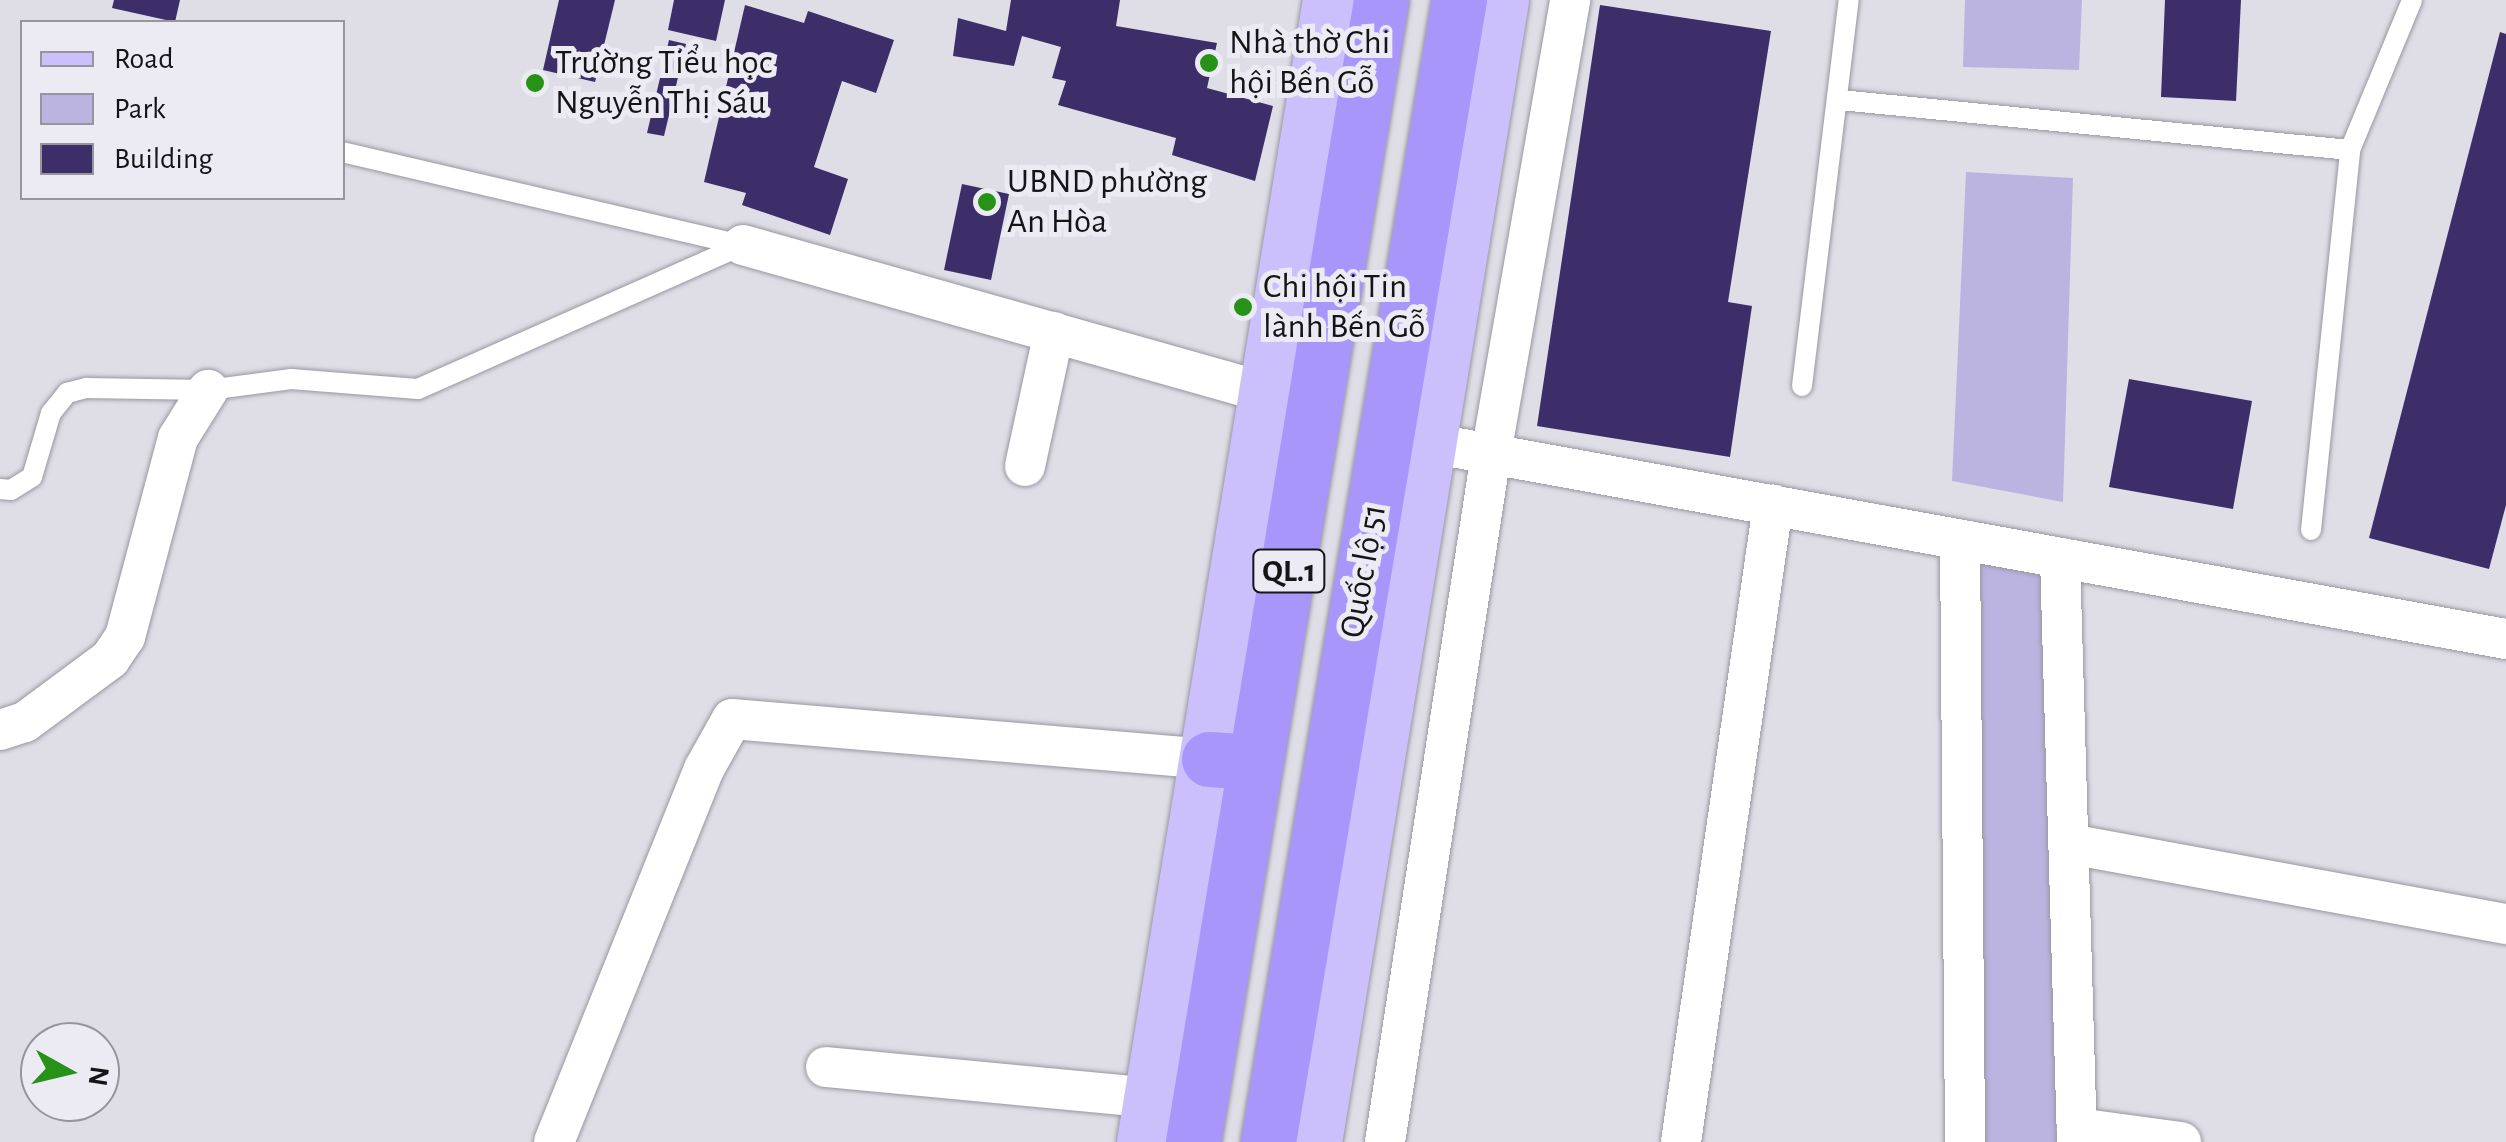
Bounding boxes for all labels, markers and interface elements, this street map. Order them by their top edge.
legend [20,20,345,200]
place label: Nhà thờ Chi hội Bến Gỗ [1229,22,1390,104]
place label: Trường Tiểu học Nguyễn Thị Sáu [555,42,772,124]
text: Road [114,44,174,74]
marker: Nhà thờ Chi hội Bến Gỗ [1198,52,1220,74]
marker: Trường Tiểu học Nguyễn Thị Sáu [524,72,546,94]
text: Park [114,94,166,124]
text: Building [114,144,213,174]
place label: UBND phường An Hòa [1007,161,1207,243]
marker: UBND phường An Hòa [976,191,998,213]
place label: Chi hội Tin lành Bến Gỗ [1263,266,1425,348]
marker: Chi hội Tin lành Bến Gỗ [1232,296,1254,318]
street label: Quốc lộ 51 [1332,501,1396,641]
road number: QL.1 [1252,544,1326,598]
north arrow [20,1022,120,1122]
text: N [83,1064,113,1087]

